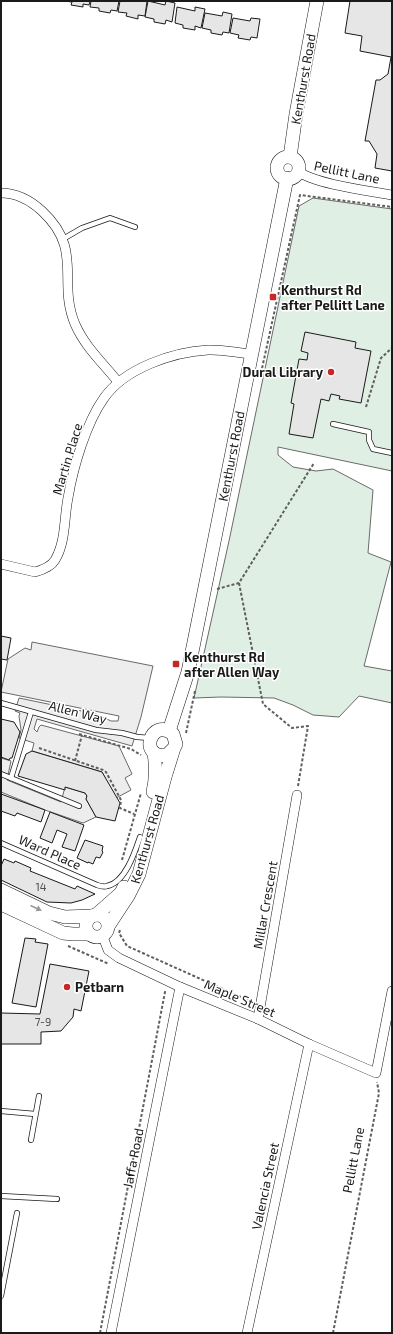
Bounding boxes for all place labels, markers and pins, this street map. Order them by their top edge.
place label: Kenthurst Rd after Pellitt Lane [281,282,385,313]
marker: Kenthurst Rd after Pellitt Lane [268,292,278,302]
place label: Dural Library [243,364,324,380]
marker: Dural Library [326,367,336,377]
place label: Kenthurst Rd after Allen Way [184,649,280,680]
marker: Kenthurst Rd after Allen Way [171,659,181,669]
place label: Petbarn [75,979,124,995]
marker: Petbarn [62,982,72,992]

